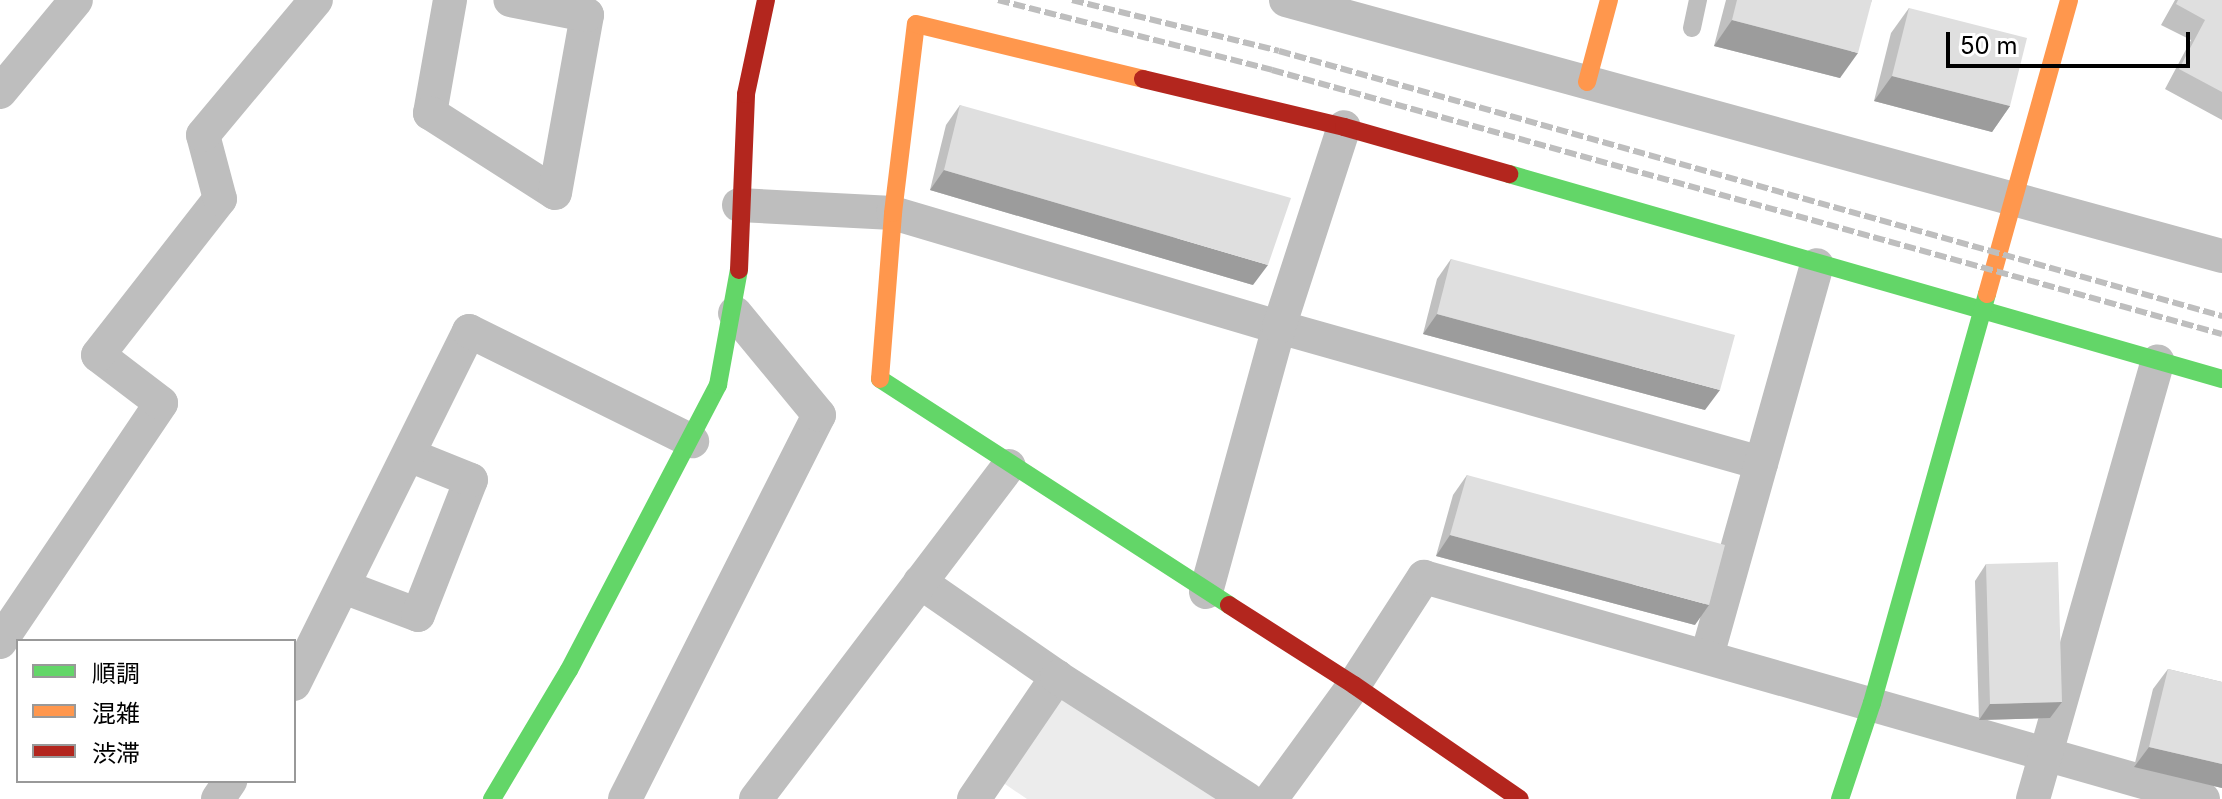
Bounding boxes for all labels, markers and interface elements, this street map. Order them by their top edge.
scale bar [1950,16,2194,66]
text: 50 m [1960,31,2018,60]
legend [16,639,296,783]
text: 順調 [92,659,140,688]
text: 混雑 [92,699,140,728]
text: 渋滞 [92,739,140,768]

